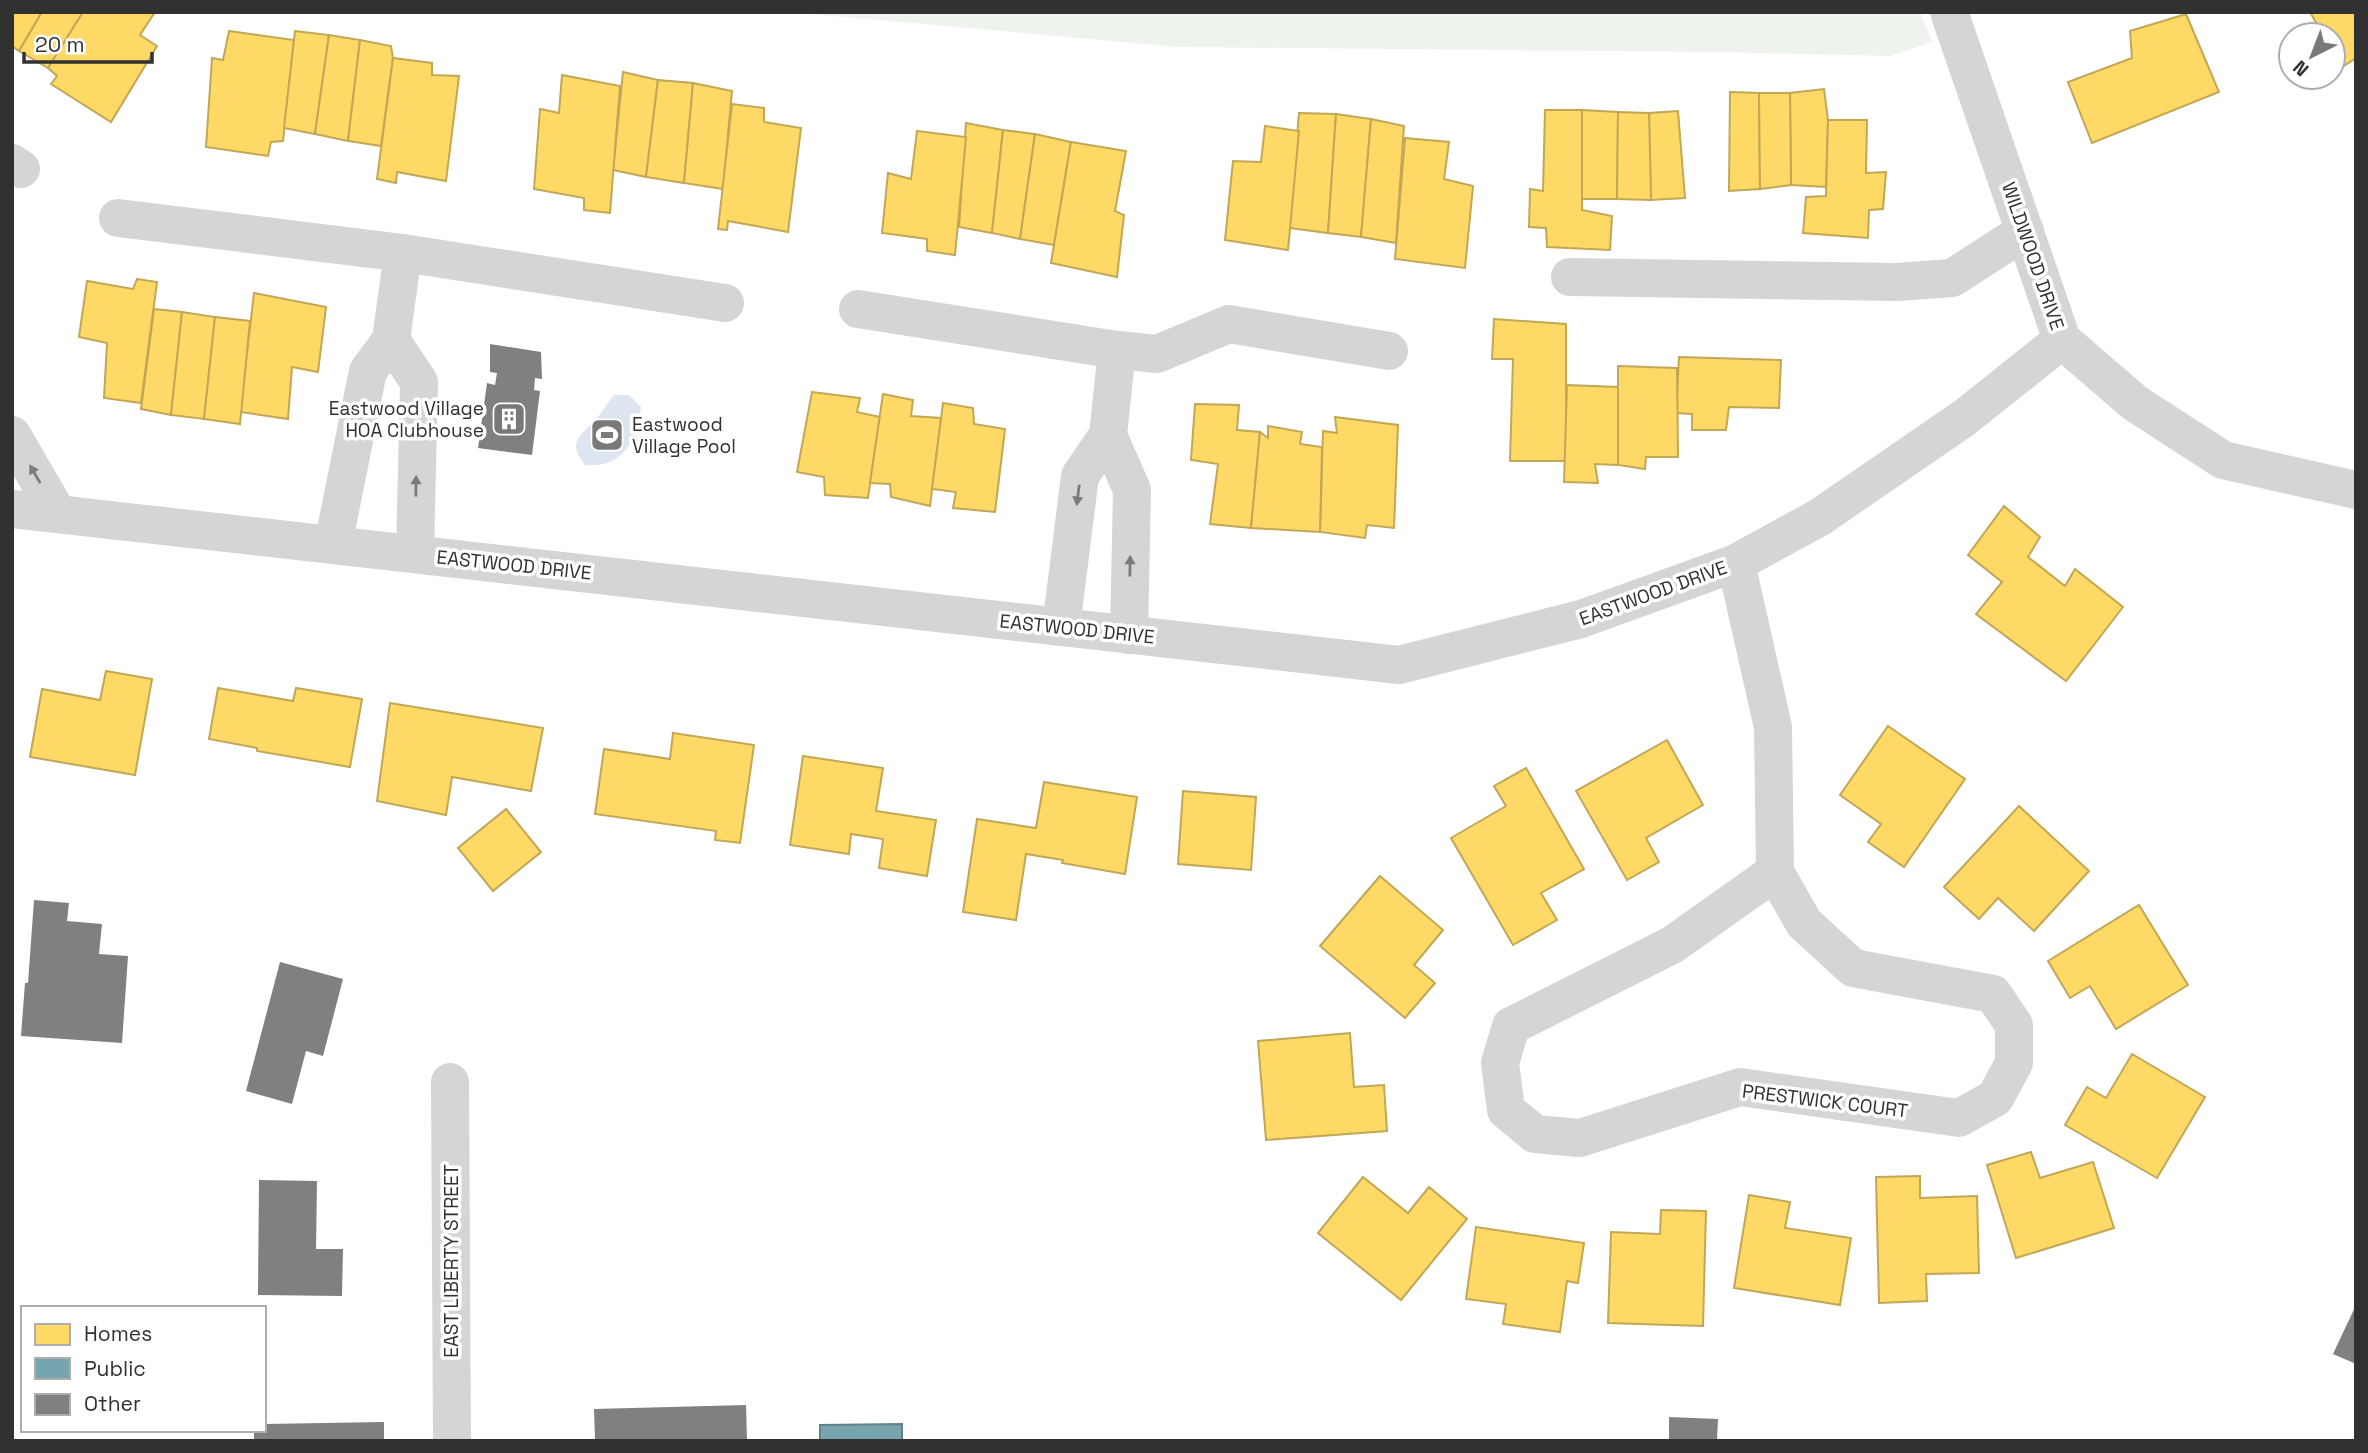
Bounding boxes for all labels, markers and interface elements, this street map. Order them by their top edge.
scale bar [24,21,152,65]
north arrow [2277,21,2347,91]
text: 20 m [35,31,85,58]
text: N [2288,55,2314,82]
street label: WILDWOOD DRIVE [1996,179,2070,333]
place label: Eastwood Village HOA Clubhouse [329,396,484,443]
building icon: Eastwood Village HOA Clubhouse [490,400,528,438]
place label: Eastwood Village Pool [632,412,736,459]
sports icon: Eastwood Village Pool [588,416,626,454]
one-way arrow [29,465,41,484]
one-way arrow [411,475,422,497]
one-way arrow [1072,484,1083,506]
street label: EASTWOOD DRIVE [435,544,593,586]
one-way arrow [1125,555,1136,577]
street label: EASTWOOD DRIVE [1576,555,1730,631]
street label: EASTWOOD DRIVE [998,608,1156,650]
street label: PRESTWICK COURT [1741,1078,1909,1124]
street label: EAST LIBERTY STREET [439,1164,464,1358]
legend [21,1306,266,1432]
text: Homes [84,1320,152,1347]
text: Public [84,1355,146,1382]
text: Other [84,1390,141,1417]

